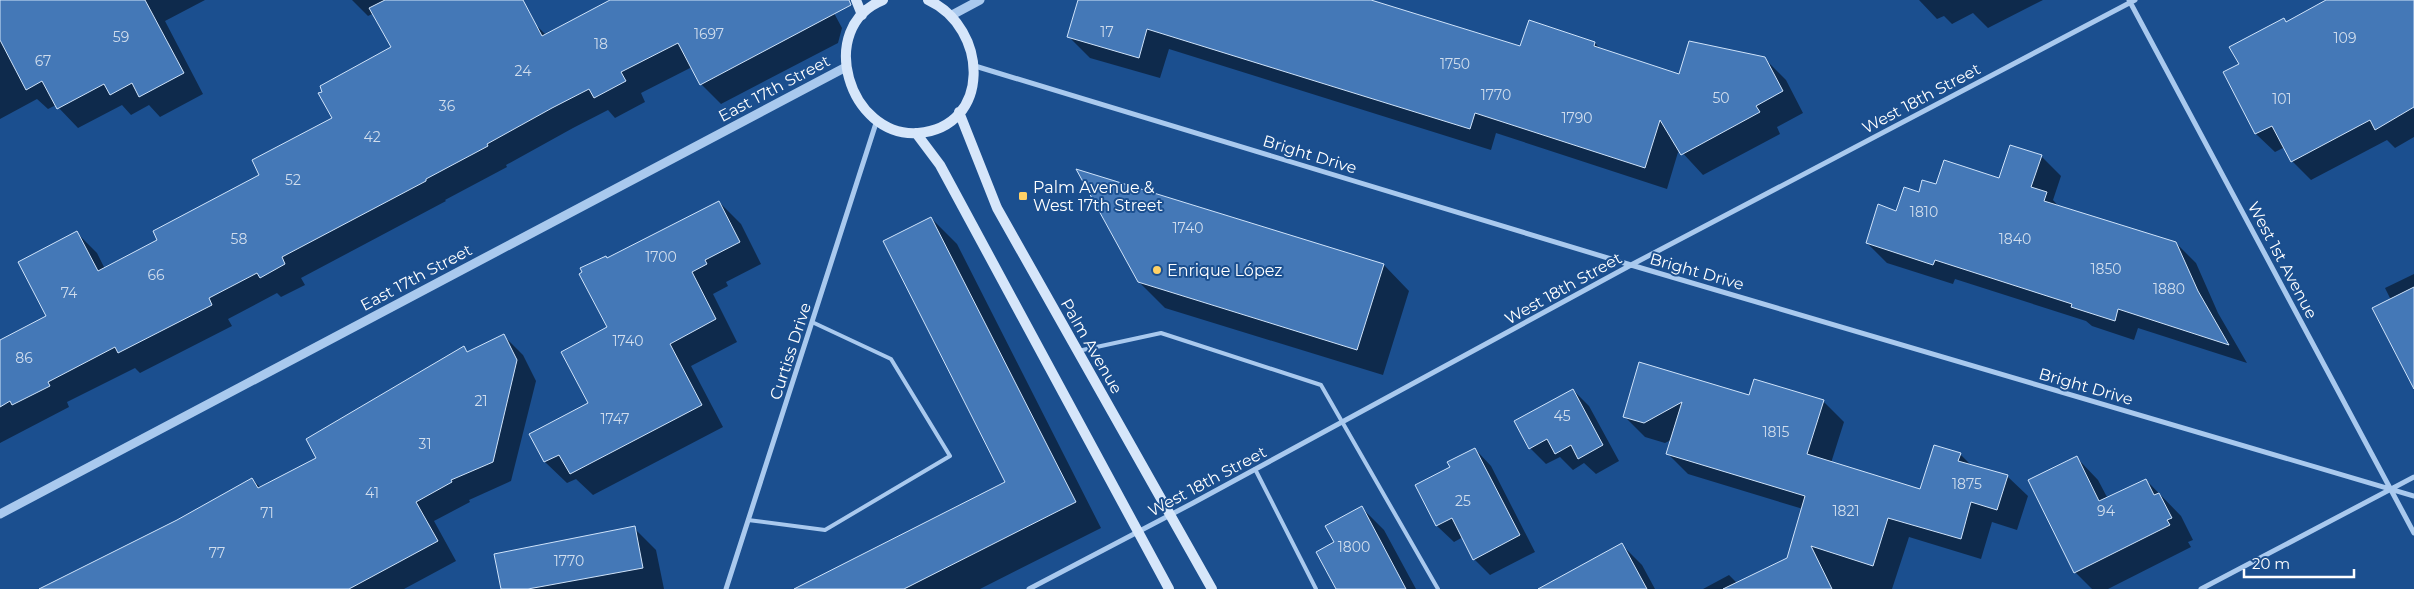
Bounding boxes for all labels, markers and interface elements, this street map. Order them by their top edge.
house number: 17 [1100,23,1114,41]
house number: 1697 [694,25,724,43]
house number: 59 [113,28,129,46]
house number: 109 [2334,29,2356,47]
house number: 18 [594,35,608,53]
street label: East 17th Street [715,51,834,126]
house number: 67 [35,52,51,70]
house number: 1750 [1440,55,1470,73]
street label: West 18th Street [1859,59,1984,138]
house number: 24 [515,62,532,80]
house number: 1770 [1481,86,1511,104]
house number: 50 [1712,89,1730,107]
house number: 101 [2272,90,2292,108]
house number: 36 [439,97,456,115]
house number: 1790 [1561,109,1593,127]
house number: 42 [363,128,381,146]
street label: Bright Drive [1261,131,1359,178]
house number: 52 [285,171,301,189]
place label: Palm Avenue & West 17th Street [1033,178,1163,215]
marker: Palm Avenue & West 17th Street [1017,190,1029,202]
street label: West 1st Avenue [2244,199,2321,322]
house number: 1810 [1910,203,1938,221]
house number: 1740 [1173,219,1203,237]
house number: 58 [231,230,247,248]
house number: 1840 [1999,230,2031,248]
street label: East 17th Street [357,240,476,315]
house number: 1700 [645,248,677,266]
street label: West 18th Street [1501,248,1626,328]
street label: Bright Drive [1648,249,1746,294]
house number: 1850 [2090,260,2122,278]
place label: Enrique López [1167,261,1283,280]
marker: Enrique López [1151,264,1163,276]
house number: 66 [147,266,165,284]
house number: 1880 [2153,280,2185,298]
house number: 74 [61,284,78,302]
street label: Palm Avenue [1057,295,1126,397]
street label: Curtiss Drive [766,300,815,402]
house number: 1740 [613,332,643,350]
house number: 86 [15,349,33,367]
street label: Bright Drive [2037,364,2135,409]
house number: 21 [474,392,488,410]
house number: 45 [1553,407,1571,425]
house number: 1747 [600,410,630,428]
house number: 1815 [1763,423,1790,441]
house number: 31 [419,435,431,453]
street label: West 18th Street [1145,442,1270,521]
house number: 1875 [1952,475,1982,493]
house number: 41 [365,484,379,502]
house number: 25 [1455,492,1471,510]
house number: 1821 [1833,502,1860,520]
house number: 94 [2097,502,2116,520]
house number: 71 [260,504,274,522]
house number: 1800 [1338,538,1370,556]
house number: 77 [209,544,225,562]
scale bar [2244,546,2354,578]
house number: 1770 [554,552,584,570]
text: 20 m [2252,554,2290,573]

